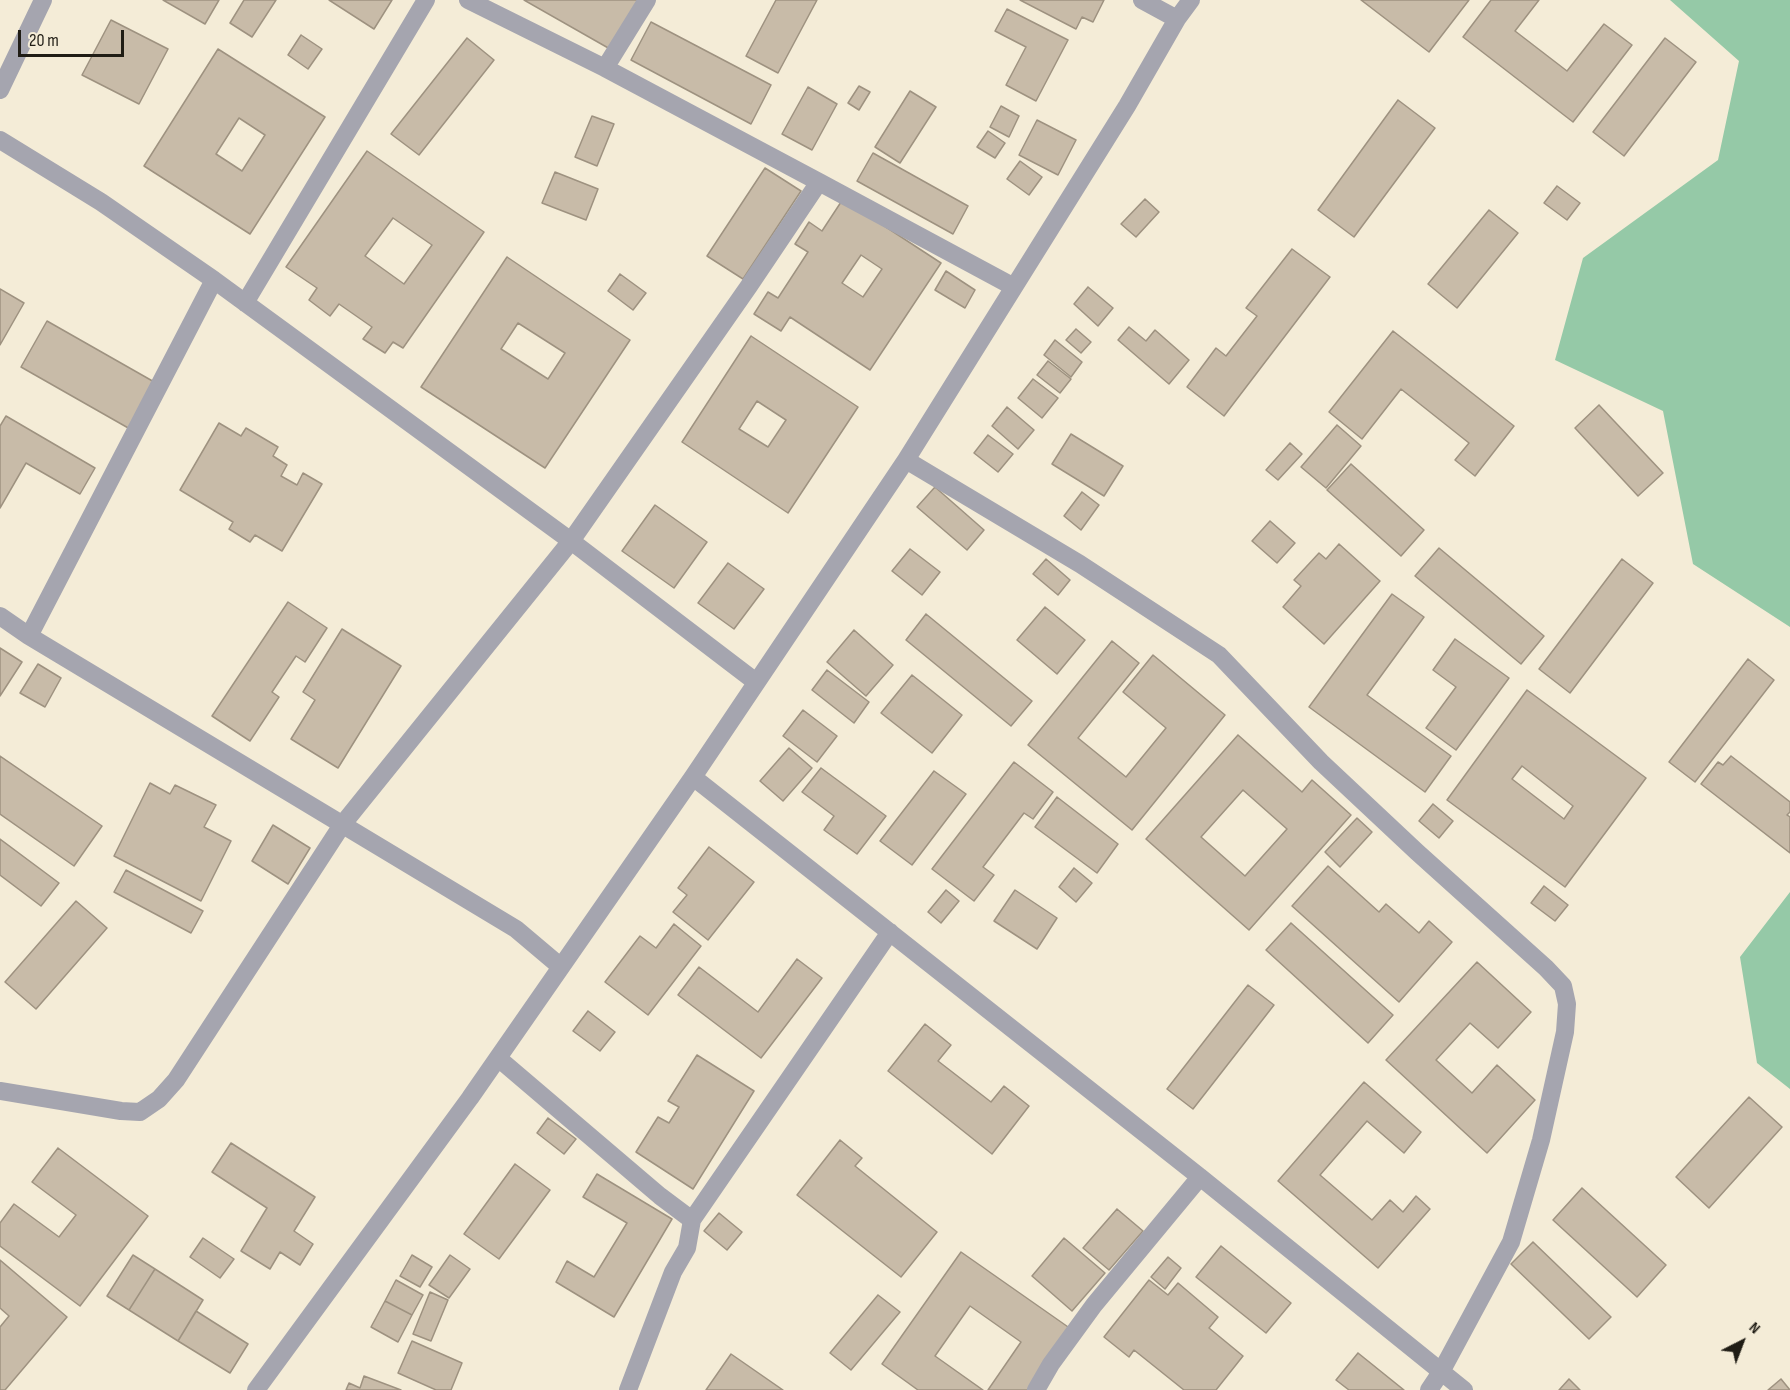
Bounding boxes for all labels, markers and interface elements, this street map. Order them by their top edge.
scale bar [21,18,128,56]
text: 20 m [29,30,59,51]
north arrow [1712,1312,1772,1372]
text: N [1745,1318,1764,1338]

